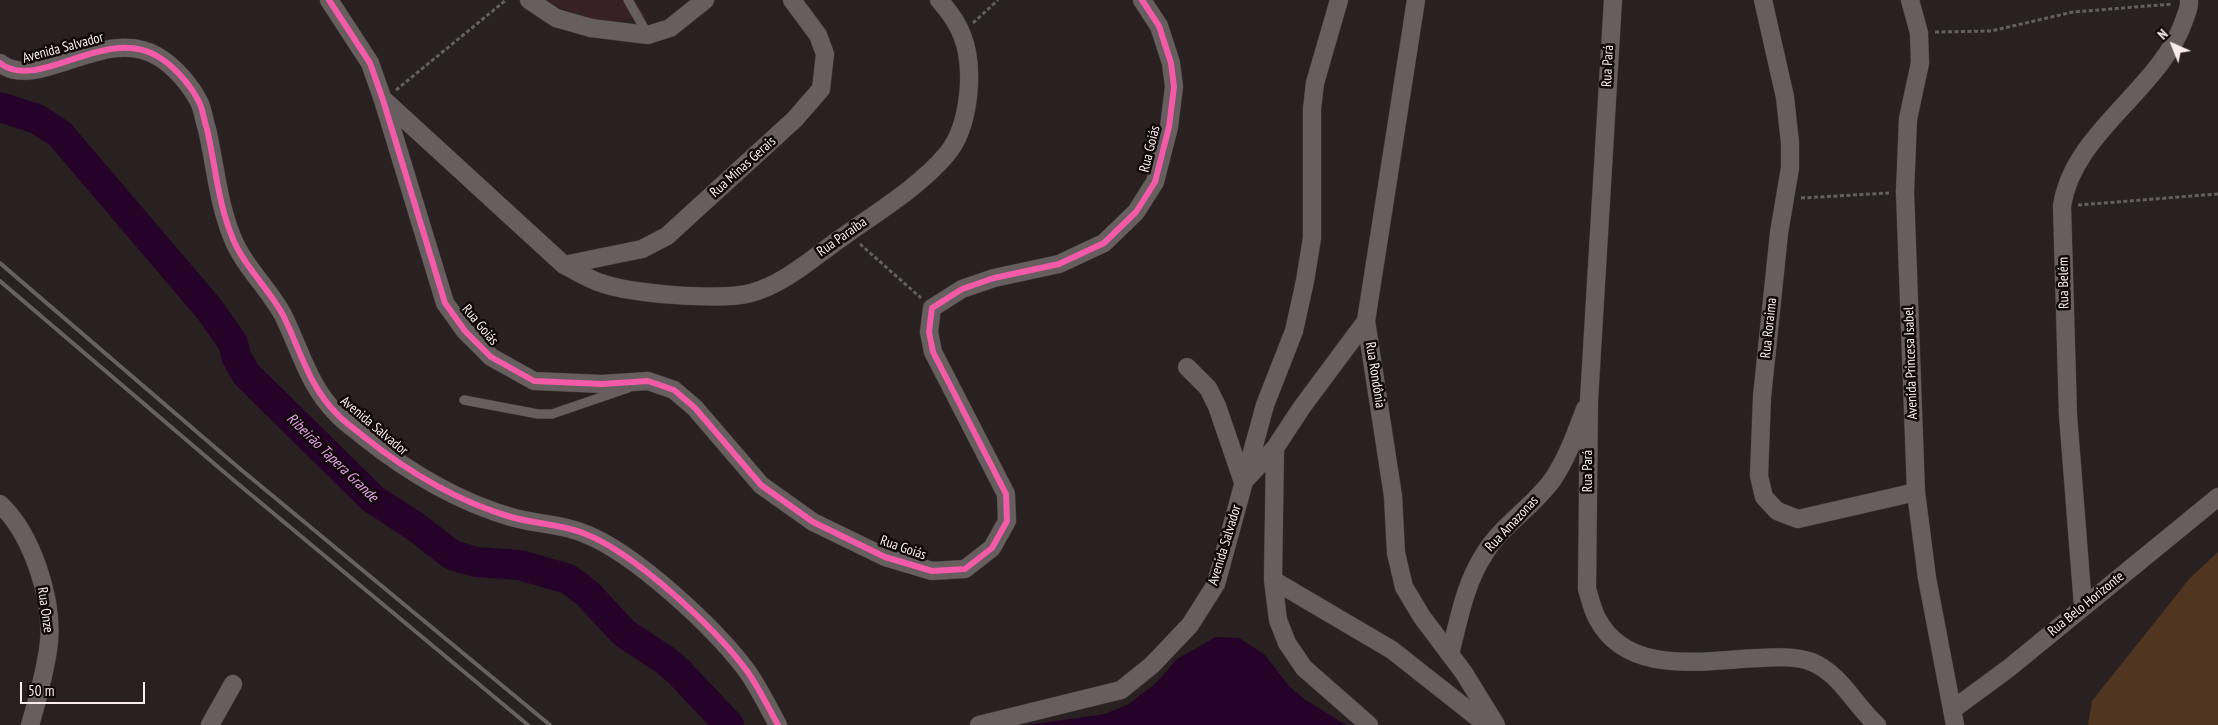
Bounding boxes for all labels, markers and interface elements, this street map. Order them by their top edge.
north arrow [2148,20,2198,70]
text: N [2154,25,2172,43]
street label: Avenida Salvador [21,29,105,67]
street label: Rua Pará [1599,44,1617,88]
street label: Rua Goiás [1136,124,1164,174]
street label: Rua Minas Gerais [707,133,779,201]
street label: Rua Paraíba [814,214,870,260]
street label: Rua Belém [2055,257,2073,309]
street label: Rua Roraima [1757,297,1781,359]
street label: Rua Goiás [458,301,502,349]
street label: Avenida Princesa Isabel [1901,306,1921,420]
street label: Rua Rondônia [1361,341,1389,409]
street label: Avenida Salvador [337,393,411,459]
water label: Ribeirão Tapera Grande [282,410,382,506]
street label: Rua Pará [1580,450,1596,492]
street label: Rua Amazonas [1482,493,1542,555]
street label: Avenida Salvador [1205,503,1245,587]
street label: Rua Goiás [878,532,928,564]
street label: Rua Belo Horizonte [2045,568,2127,640]
street label: Rua Onze [33,586,57,634]
scale bar [22,672,148,704]
text: 50 m [28,681,54,700]

